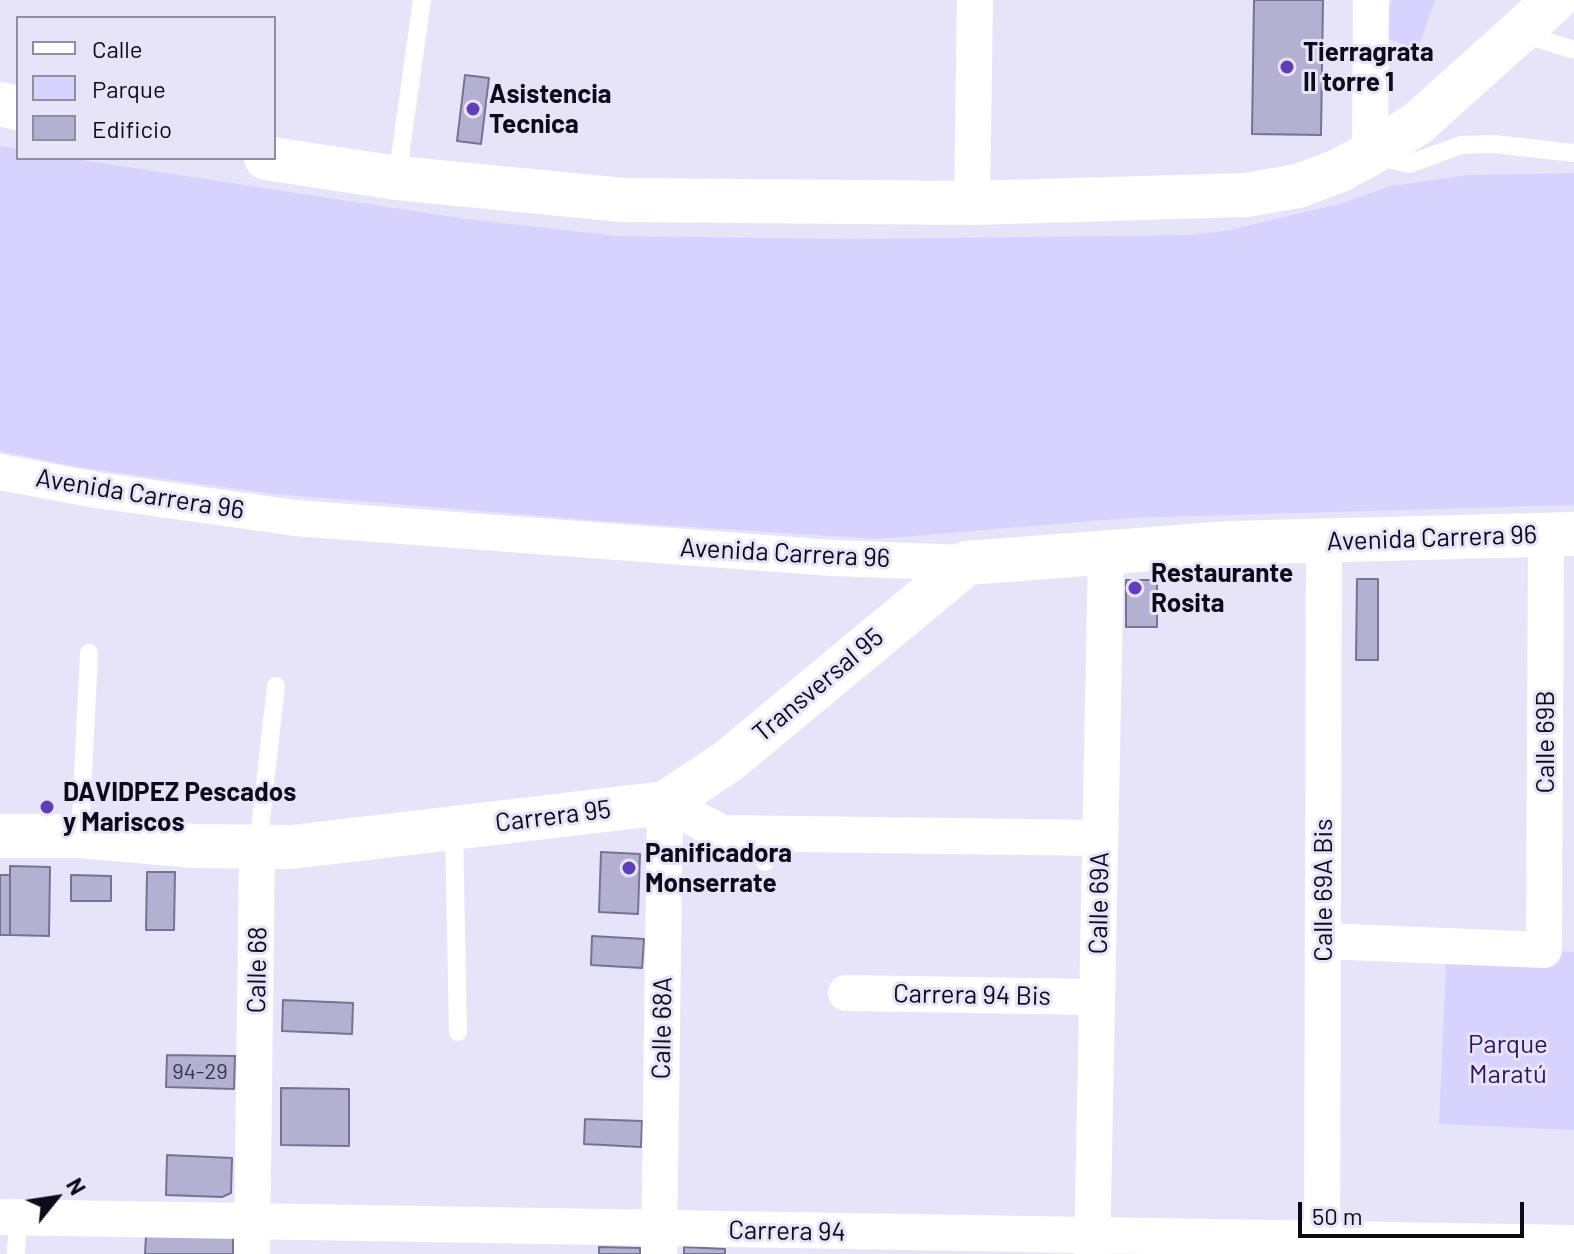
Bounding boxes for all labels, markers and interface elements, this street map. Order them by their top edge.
legend [16,16,276,160]
text: Calle [92,34,143,63]
place label: Tierragrata II torre 1 [1303,36,1434,98]
marker: Tierragrata II torre 1 [1278,58,1296,76]
text: Parque [92,74,166,103]
place label: Asistencia Tecnica [489,78,612,140]
marker: Asistencia Tecnica [464,100,482,118]
text: Edificio [92,114,172,143]
street label: Avenida Carrera 96 [34,462,246,526]
street label: Avenida Carrera 96 [1326,519,1538,557]
street label: Avenida Carrera 96 [679,532,891,574]
place label: Restaurante Rosita [1151,557,1293,618]
marker: Restaurante Rosita [1126,579,1144,597]
street label: Transversal 95 [746,621,890,749]
street label: Calle 69B [1529,690,1561,794]
place label: DAVIDPEZ Pescados y Mariscos [63,776,296,838]
street label: Carrera 95 [493,793,613,839]
marker: DAVIDPEZ Pescados y Mariscos [38,798,56,816]
street label: Calle 69A Bis [1307,818,1339,962]
place label: Panificadora Monserrate [645,837,792,898]
street label: Calle 69A [1083,851,1115,955]
marker: Panificadora Monserrate [620,859,638,877]
street label: Calle 68 [241,926,273,1014]
street label: Calle 68A [646,976,678,1080]
street label: Carrera 94 Bis [893,978,1051,1012]
park label: Parque Maratú [1468,1028,1548,1090]
house number: 94-29 [172,1059,228,1085]
north arrow [16,1158,96,1238]
text: N [62,1173,92,1199]
scale bar [1302,1186,1528,1236]
text: 50 m [1312,1201,1363,1230]
street label: Carrera 94 [728,1214,846,1248]

